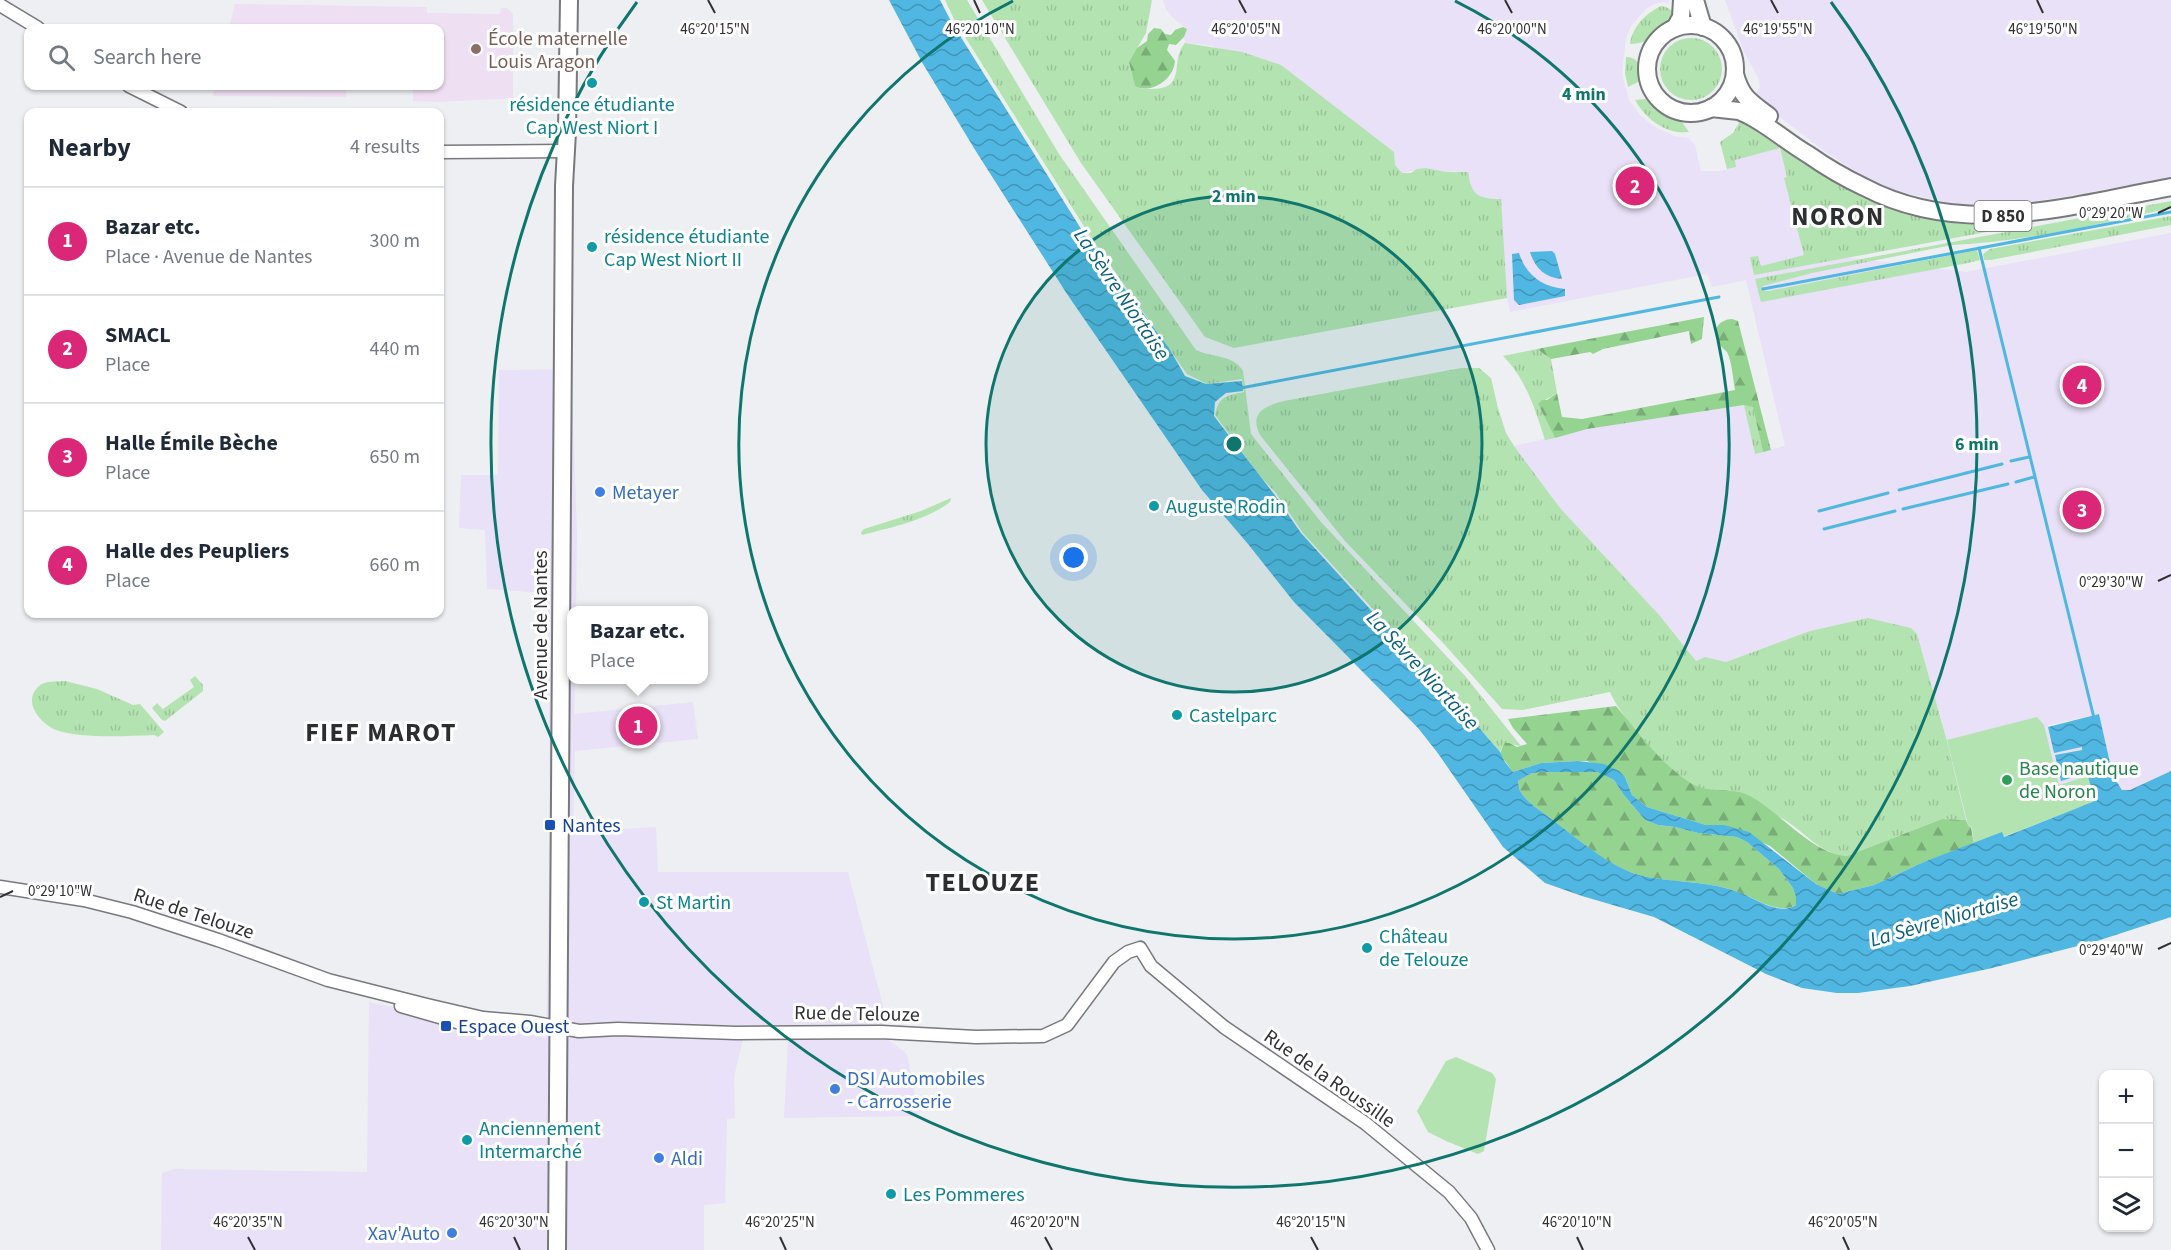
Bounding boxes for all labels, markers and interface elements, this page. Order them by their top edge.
text: 46°20'15"N [680,19,750,40]
text: 46°20'10"N [945,19,1015,40]
text: 46°20'05"N [1211,19,1281,40]
text: 46°20'00"N [1477,19,1547,40]
text: 46°19'55"N [1743,19,1813,40]
text: 46°19'50"N [2008,19,2078,40]
search box [24,24,444,90]
place label: École maternelle Louis Aragon [488,25,628,76]
icon: search [45,41,78,74]
text: Search here [93,41,201,73]
marker: École maternelle Louis Aragon [469,42,483,56]
marker: résidence étudiante Cap West Niort I [585,76,599,90]
text: 4 min [1562,82,1606,107]
place label: résidence étudiante Cap West Niort I [509,91,675,142]
text: Nearby [48,129,131,166]
text: 4 results [350,133,420,161]
pin: 2 [1616,164,1654,208]
text: 2 min [1212,184,1256,209]
district label: NORON [1791,198,1885,235]
road number: D 850 [1974,201,2032,231]
text: 0°29'20"W [2079,203,2143,224]
text: Bazar etc. [105,211,201,243]
water label: La Sèvre Niortaise [1067,222,1177,366]
place label: résidence étudiante Cap West Niort II [604,223,769,274]
text: 1 [62,227,73,255]
text: 300 m [370,227,420,255]
marker: résidence étudiante Cap West Niort II [585,240,599,254]
text: Place · Avenue de Nantes [105,243,313,271]
text: SMACL [105,319,171,351]
text: 2 [62,335,73,363]
text: 440 m [370,335,420,363]
text: Place [105,351,150,379]
pin: 4 [2062,362,2102,408]
text: Halle Émile Bèche [105,427,278,459]
text: 6 min [1955,432,1999,457]
centre of rings [1224,434,1244,454]
text: 3 [62,443,73,471]
text: 650 m [370,443,420,471]
text: Place [105,459,150,487]
place label: Metayer [612,479,679,507]
marker: Metayer [593,485,607,499]
pin: 3 [2062,488,2102,532]
place label: Auguste Rodin [1166,493,1286,521]
marker: Auguste Rodin [1147,499,1161,513]
text: Halle des Peupliers [105,535,289,567]
your location [1059,543,1088,572]
street label: Avenue de Nantes [527,550,555,700]
text: 4 [62,551,73,579]
text: 660 m [370,551,420,579]
text: Place [105,567,150,595]
text: 0°29'30"W [2079,572,2143,593]
water label: La Sèvre Niortaise [1360,604,1486,736]
popup [567,606,708,684]
text: Bazar etc. [590,615,685,647]
text: Place [590,647,635,675]
place label: Castelparc [1189,702,1277,730]
pin: 1 [618,704,658,748]
marker: Castelparc [1170,708,1184,722]
district label: FIEF MAROT [305,714,457,751]
place label: Base nautique de Noron [2019,755,2139,806]
marker: Base nautique de Noron [2000,773,2014,787]
place label: Nantes [562,812,621,840]
marker: Nantes [543,818,557,832]
district label: TELOUZE [925,864,1041,901]
text: 0°29'10"W [28,881,92,902]
street label: Rue de Telouze [130,881,258,947]
water label: La Sèvre Niortaise [1866,883,2022,955]
place label: St Martin [656,889,731,917]
marker: St Martin [637,895,651,909]
place label: Château de Telouze [1379,923,1468,974]
text: 0°29'40"W [2079,940,2143,961]
marker: Château de Telouze [1360,941,1374,955]
street label: Rue de Telouze [794,999,920,1029]
place label: Espace Ouest [458,1013,570,1041]
marker: Espace Ouest [439,1019,453,1033]
street label: Rue de la Roussille [1258,1023,1401,1135]
place label: DSI Automobiles - Carrosserie [847,1065,985,1116]
map controls [2099,1070,2153,1232]
button: + [2099,1070,2153,1124]
marker: DSI Automobiles - Carrosserie [828,1082,842,1096]
place label: Anciennement Intermarché [479,1115,601,1166]
button: − [2099,1124,2153,1178]
marker: Anciennement Intermarché [460,1133,474,1147]
place label: Aldi [671,1145,703,1173]
marker: Aldi [652,1151,666,1165]
button: layers [2099,1178,2153,1232]
place label: Les Pommeres [903,1181,1025,1209]
marker: Les Pommeres [884,1187,898,1201]
text: 46°20'35"N [213,1212,283,1233]
text: 46°20'30"N [479,1212,549,1233]
text: 46°20'25"N [745,1212,815,1233]
text: 46°20'20"N [1010,1212,1080,1233]
text: 46°20'15"N [1276,1212,1346,1233]
text: 46°20'10"N [1542,1212,1612,1233]
text: 46°20'05"N [1808,1212,1878,1233]
place label: Xav'Auto [368,1220,440,1248]
marker: Xav'Auto [445,1226,459,1240]

